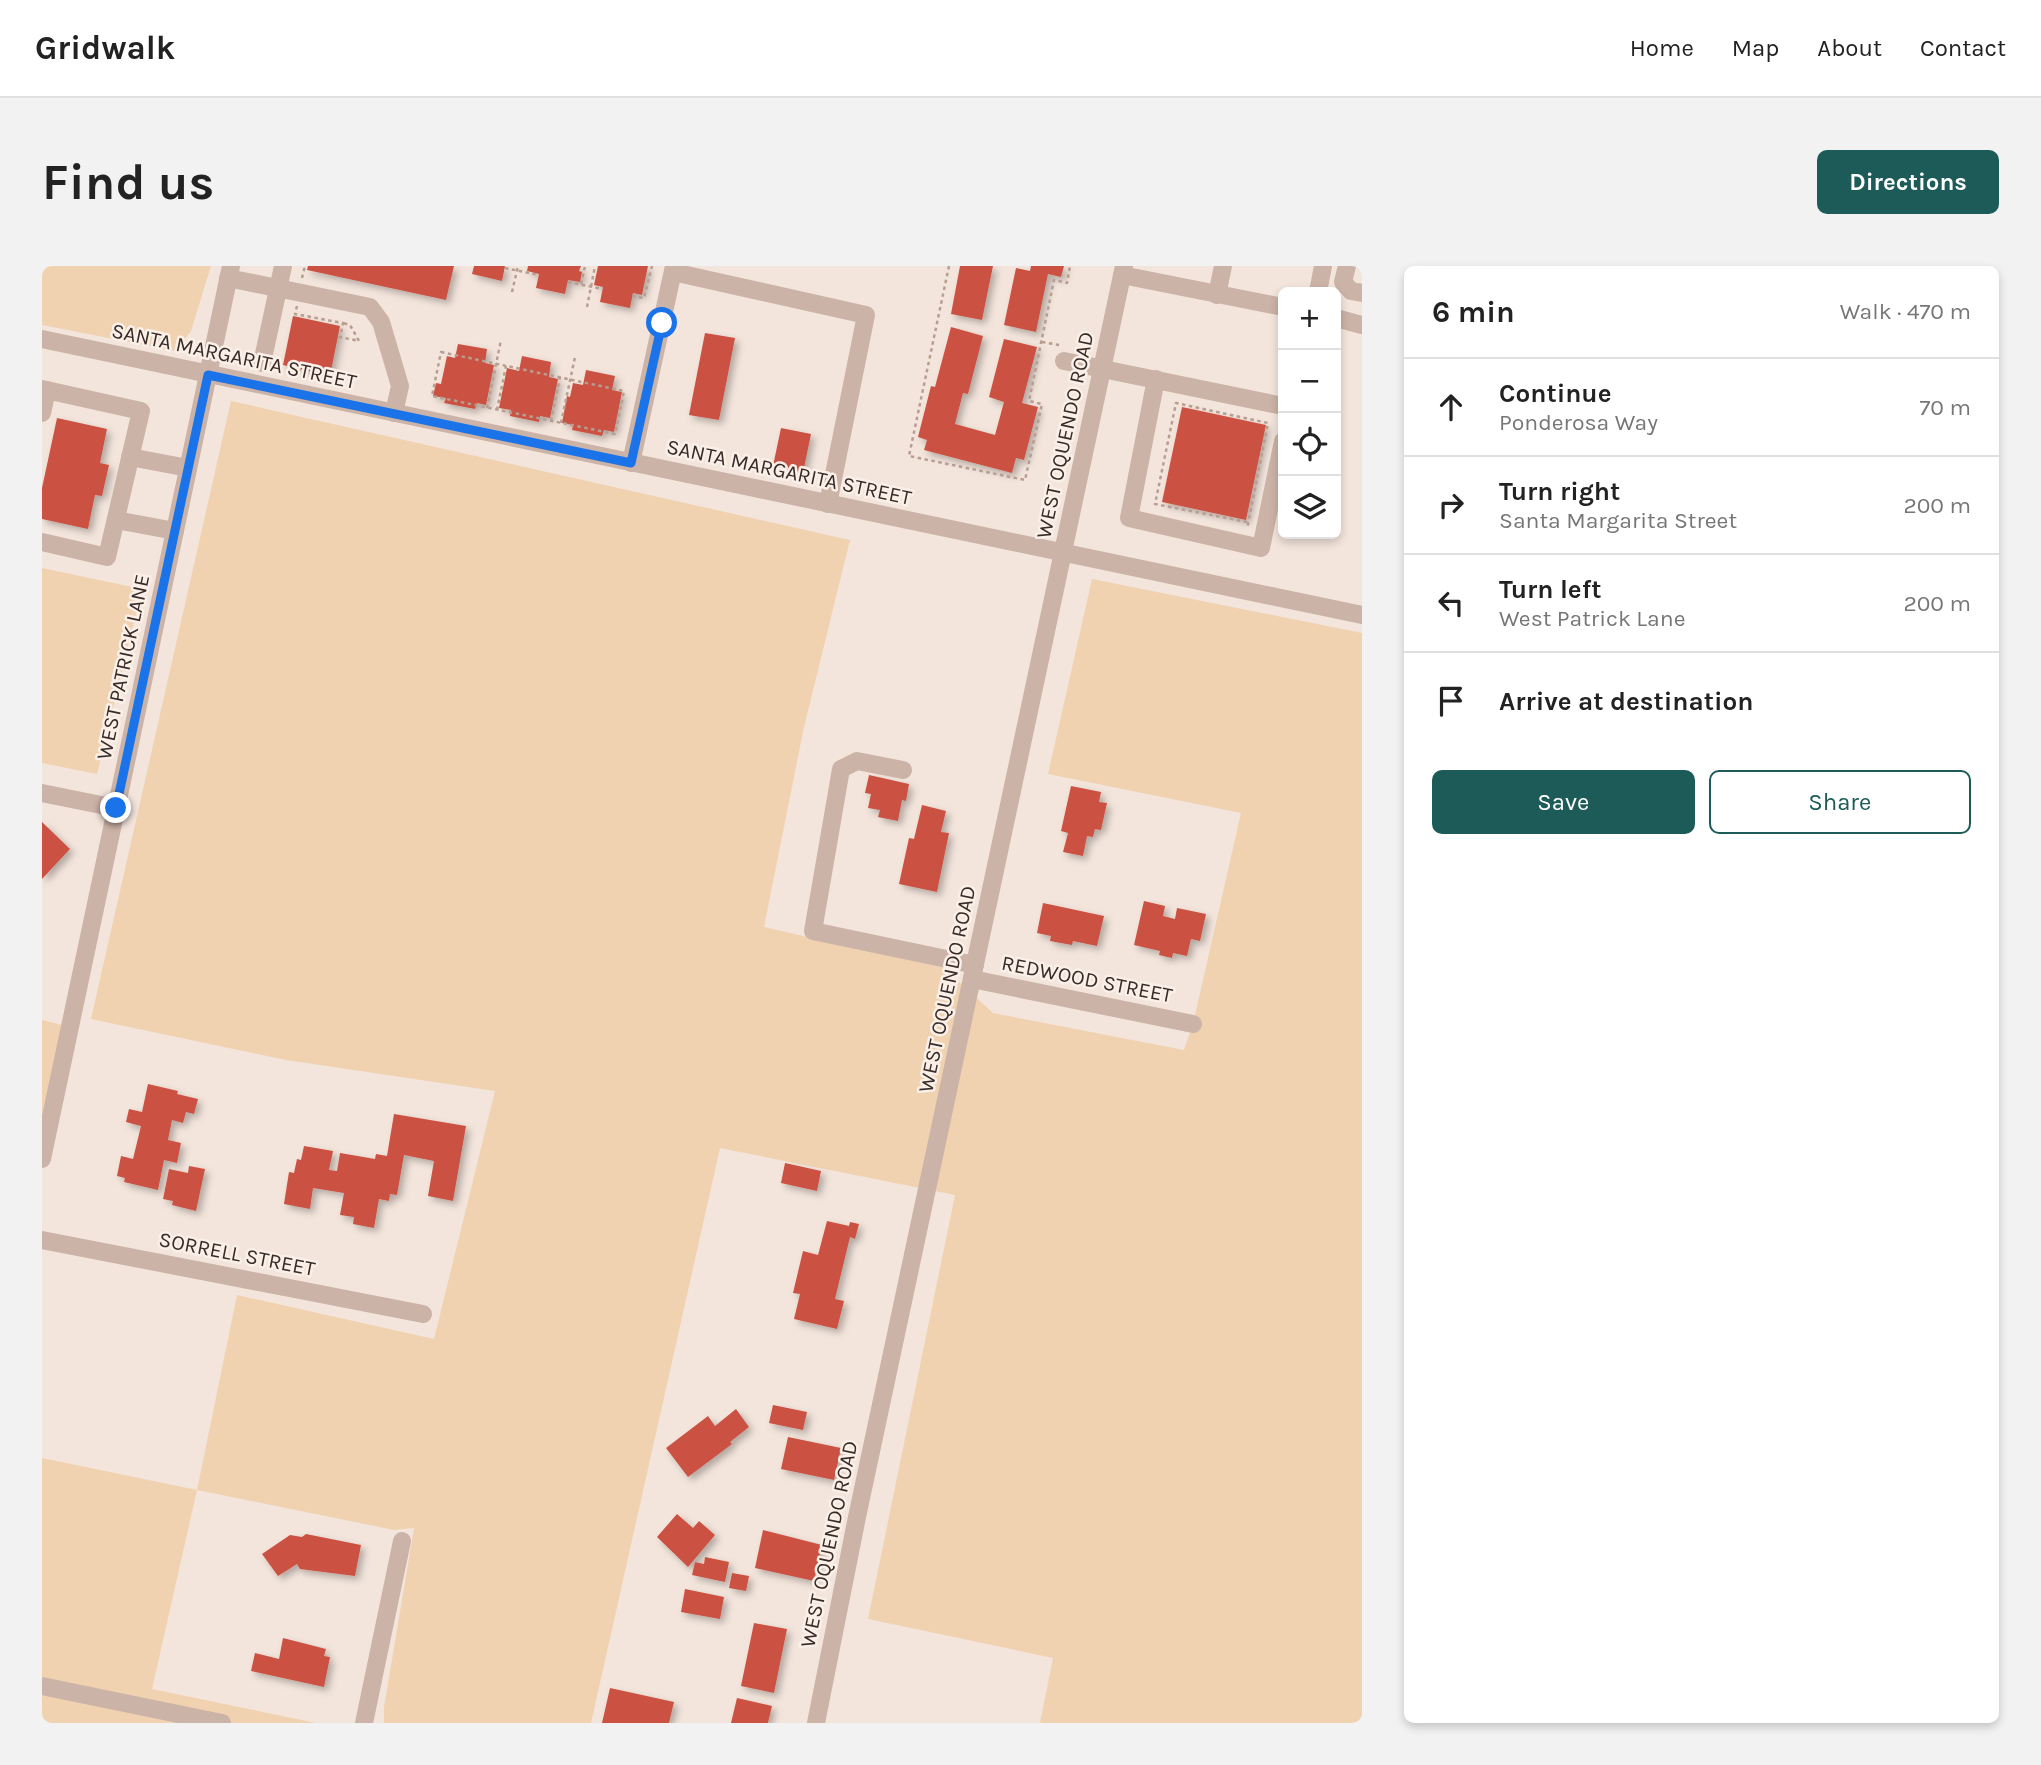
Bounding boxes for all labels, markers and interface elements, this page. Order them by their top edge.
text: Gridwalk [35,29,175,67]
text: Home [1630,34,1694,62]
text: Map [1732,34,1779,62]
text: About [1817,34,1882,62]
text: Contact [1920,34,2006,62]
button: Directions [1817,150,1999,214]
text: Find us [42,154,214,211]
map controls [1278,287,1341,539]
button: + [1278,287,1341,350]
text: 6 min [1432,294,1515,330]
text: Walk · 470 m [1840,298,1971,325]
route start [646,307,677,338]
street label: SANTA MARGARITA STREET [109,318,359,394]
street label: WEST OQUENDO ROAD [1031,329,1099,541]
button: − [1278,350,1341,413]
text: Continue [1499,378,1611,409]
icon: ahead [1432,388,1470,426]
text: 70 m [1920,394,1971,421]
text: Ponderosa Way [1499,409,1658,436]
button: locate [1278,413,1341,476]
street label: SANTA MARGARITA STREET [664,434,914,510]
button: layers [1278,476,1341,539]
text: Turn right [1499,476,1620,507]
icon: right [1432,486,1470,524]
text: 200 m [1903,492,1971,519]
text: Santa Margarita Street [1499,507,1737,534]
street label: WEST PATRICK LANE [92,572,154,762]
text: Turn left [1499,574,1601,605]
icon: left [1432,584,1470,622]
text: 200 m [1903,590,1971,617]
text: West Patrick Lane [1499,605,1685,632]
icon: arrive [1432,682,1470,720]
text: Arrive at destination [1499,686,1753,717]
button: Save [1432,770,1695,834]
button: Share [1709,770,1971,834]
route end [100,792,131,823]
street label: WEST OQUENDO ROAD [913,883,981,1095]
street label: REDWOOD STREET [1000,951,1175,1007]
street label: SORRELL STREET [157,1227,318,1281]
street label: WEST OQUENDO ROAD [795,1438,863,1650]

